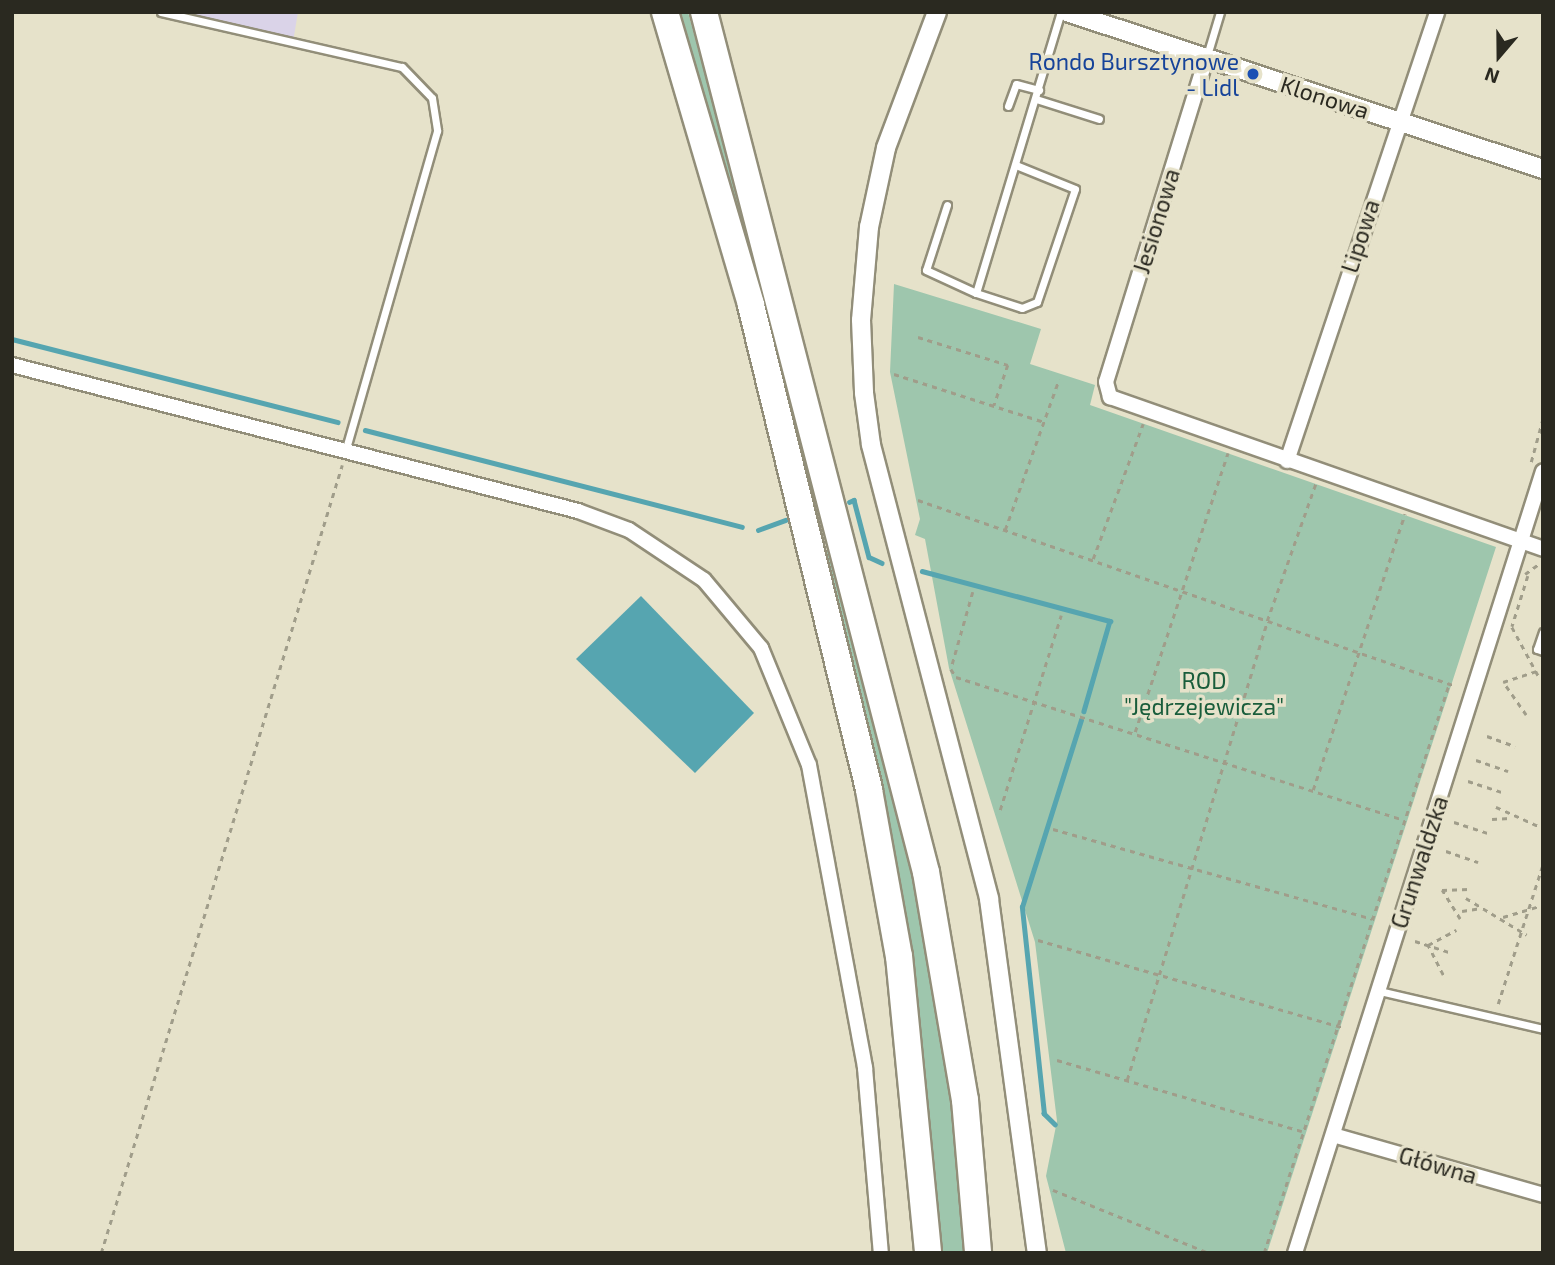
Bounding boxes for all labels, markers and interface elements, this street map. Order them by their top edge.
north arrow [1464,21,1534,91]
place label: Rondo Bursztynowe - Lidl [1029,47,1239,101]
text: N [1481,63,1502,89]
marker: Rondo Bursztynowe - Lidl [1245,66,1261,82]
street label: Klonowa [1277,70,1373,124]
street label: Jesionowa [1127,165,1185,277]
street label: Lipowa [1335,196,1385,276]
park label: ROD "Jędrzejewicza" [1124,666,1284,720]
street label: Grunwaldzka [1385,792,1453,932]
street label: Główna [1396,1141,1480,1189]

